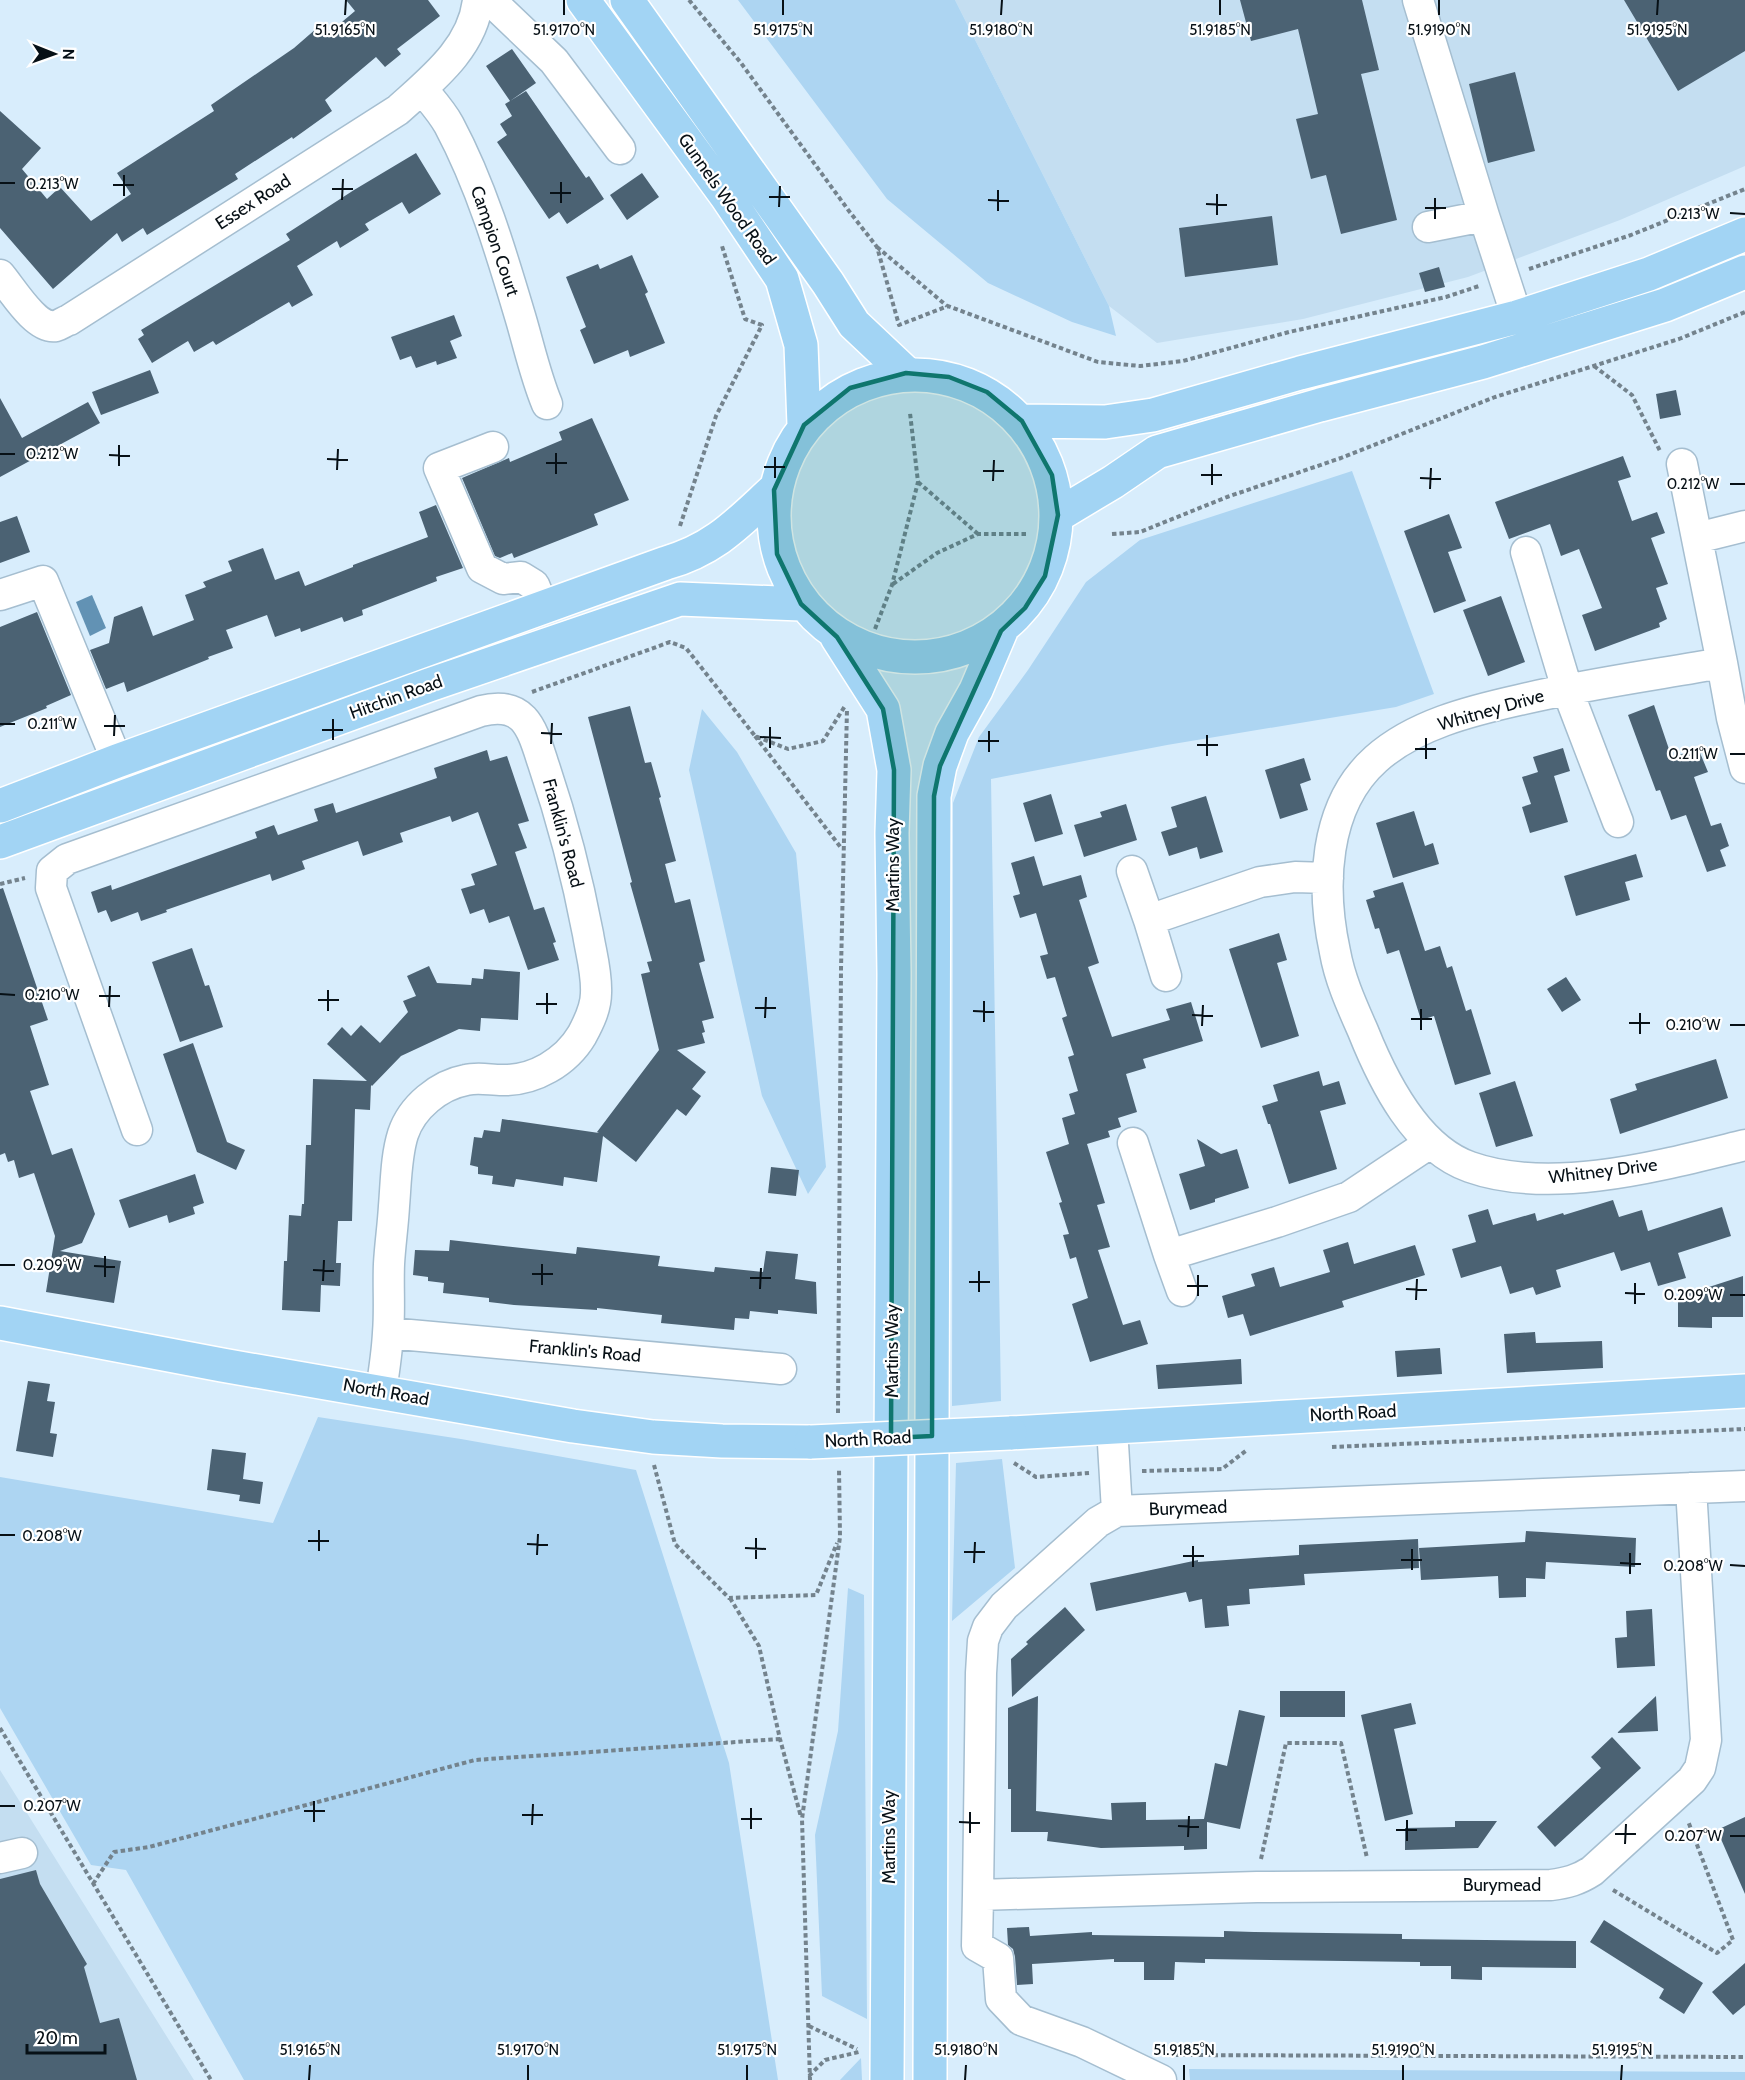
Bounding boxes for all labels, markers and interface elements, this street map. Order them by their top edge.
text: 51.9165°N [314,21,376,39]
text: 51.9170°N [533,21,595,39]
text: 51.9175°N [753,21,813,39]
text: 51.9180°N [969,21,1033,39]
text: 51.9185°N [1189,21,1251,39]
text: 51.9190°N [1407,21,1471,39]
text: 51.9195°N [1626,21,1688,39]
north arrow [24,24,84,84]
text: N [59,48,78,60]
street label: Gunnels Wood Road [673,129,781,269]
street label: Essex Road [211,169,295,235]
text: 0.213°W [26,175,79,193]
street label: Campion Court [466,183,524,299]
text: 0.213°W [1667,205,1720,223]
text: 0.212°W [26,445,79,463]
text: 0.212°W [1667,475,1720,493]
street label: Hitchin Road [347,670,445,724]
street label: Whitney Drive [1435,684,1547,736]
text: 0.211°W [27,715,78,733]
text: 0.211°W [1668,745,1719,763]
street label: Franklin's Road [538,776,588,890]
street label: Martins Way [882,818,904,912]
text: 0.210°W [24,986,80,1004]
text: 0.210°W [1665,1016,1721,1034]
street label: Whitney Drive [1547,1153,1659,1189]
text: 0.209°W [23,1256,82,1274]
text: 0.209°W [1664,1286,1723,1304]
street label: Martins Way [881,1304,903,1398]
street label: Franklin's Road [528,1335,642,1367]
street label: North Road [341,1374,431,1410]
street label: North Road [1309,1400,1397,1426]
street label: North Road [824,1426,912,1452]
street label: Burymead [1148,1496,1228,1520]
text: 0.208°W [22,1527,82,1545]
text: 0.208°W [1663,1557,1723,1575]
street label: Martins Way [878,1790,900,1884]
text: 0.207°W [23,1797,82,1815]
text: 0.207°W [1664,1827,1723,1845]
street label: Burymead [1463,1874,1541,1896]
scale bar [27,2017,105,2055]
text: 20 m [36,2027,78,2049]
text: 51.9165°N [279,2041,341,2059]
text: 51.9170°N [497,2041,559,2059]
text: 51.9175°N [717,2041,777,2059]
text: 51.9180°N [934,2041,998,2059]
text: 51.9185°N [1153,2041,1215,2059]
text: 51.9190°N [1371,2041,1435,2059]
text: 51.9195°N [1591,2041,1653,2059]

